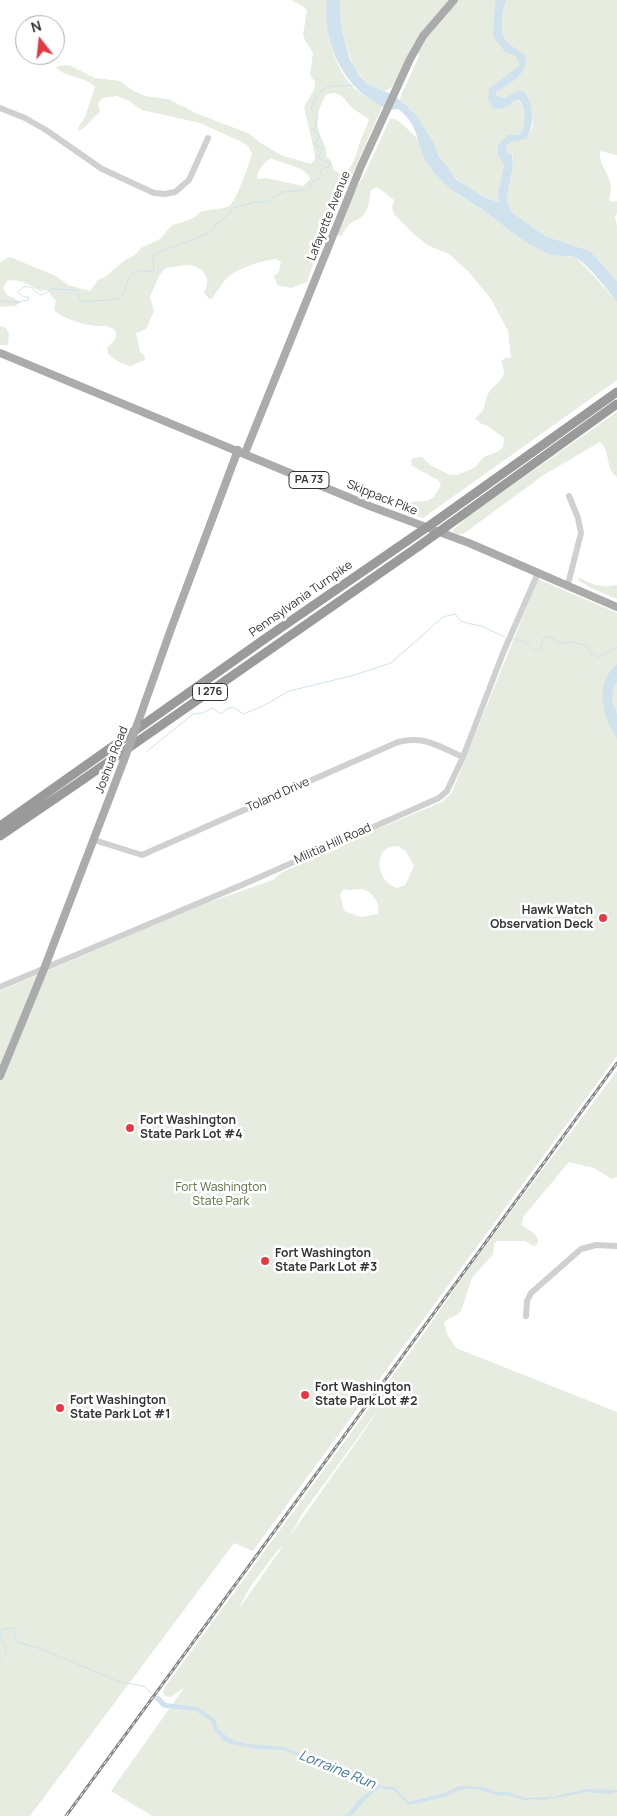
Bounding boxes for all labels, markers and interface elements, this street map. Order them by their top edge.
north arrow [15,15,65,65]
text: N [29,16,43,37]
street label: Lafayette Avenue [304,169,354,263]
road number: PA 73 [289,472,329,488]
street label: Skippack Pike [345,477,419,519]
street label: Pennsylvania Turnpike [247,558,355,640]
road number: I 276 [192,684,228,700]
street label: Joshua Road [93,724,131,796]
street label: Toland Drive [244,775,312,815]
street label: Militia Hill Road [292,821,374,867]
place label: Hawk Watch Observation Deck [490,904,593,932]
marker: Hawk Watch Observation Deck [597,912,609,924]
place label: Fort Washington State Park Lot #4 [140,1114,242,1142]
marker: Fort Washington State Park Lot #4 [124,1122,136,1134]
park label: Fort Washington State Park [175,1181,267,1209]
place label: Fort Washington State Park Lot #3 [275,1247,377,1275]
marker: Fort Washington State Park Lot #3 [259,1255,271,1267]
place label: Fort Washington State Park Lot #2 [315,1381,417,1409]
marker: Fort Washington State Park Lot #2 [299,1389,311,1401]
place label: Fort Washington State Park Lot #1 [70,1394,170,1422]
marker: Fort Washington State Park Lot #1 [54,1402,66,1414]
water label: Lorraine Run [296,1747,378,1793]

